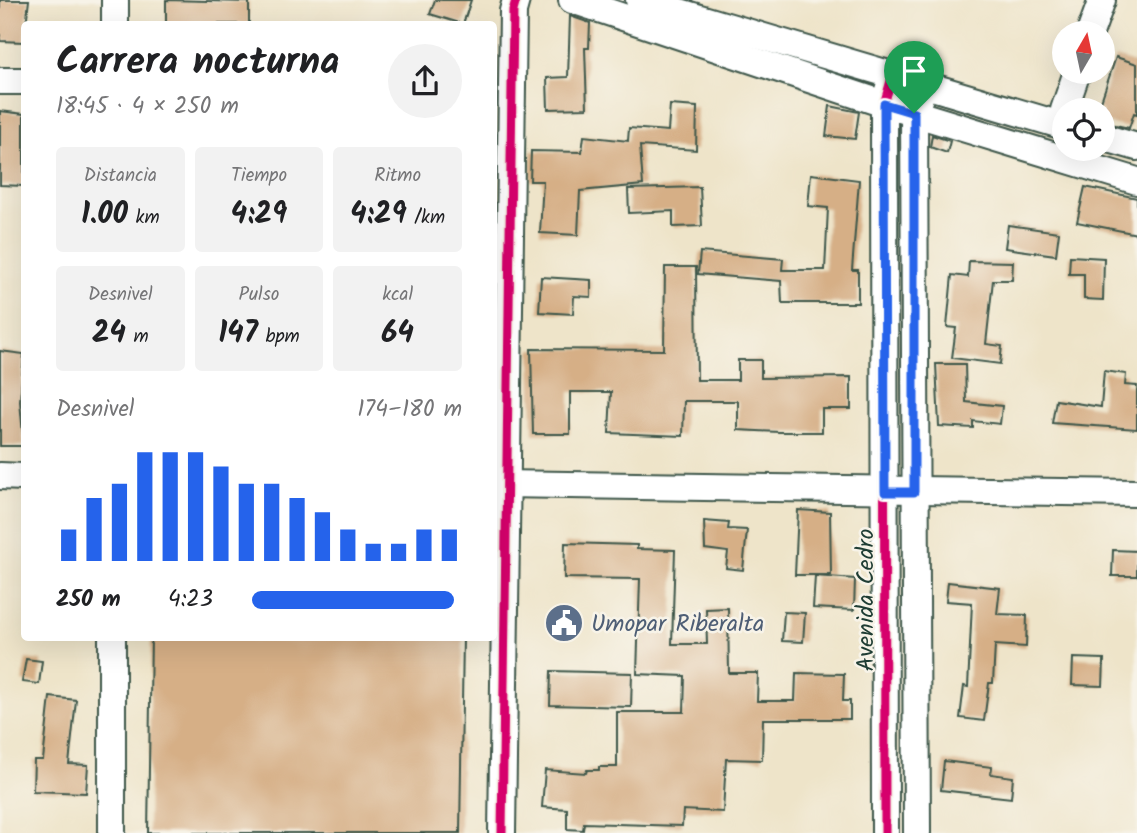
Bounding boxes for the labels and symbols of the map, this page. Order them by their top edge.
north arrow [1052,21,1115,84]
pin [884,41,944,113]
street label: Avenida Cedro [847,528,886,671]
public building icon: Umopar Riberalta [543,602,585,644]
place label: Umopar Riberalta [591,605,764,644]

